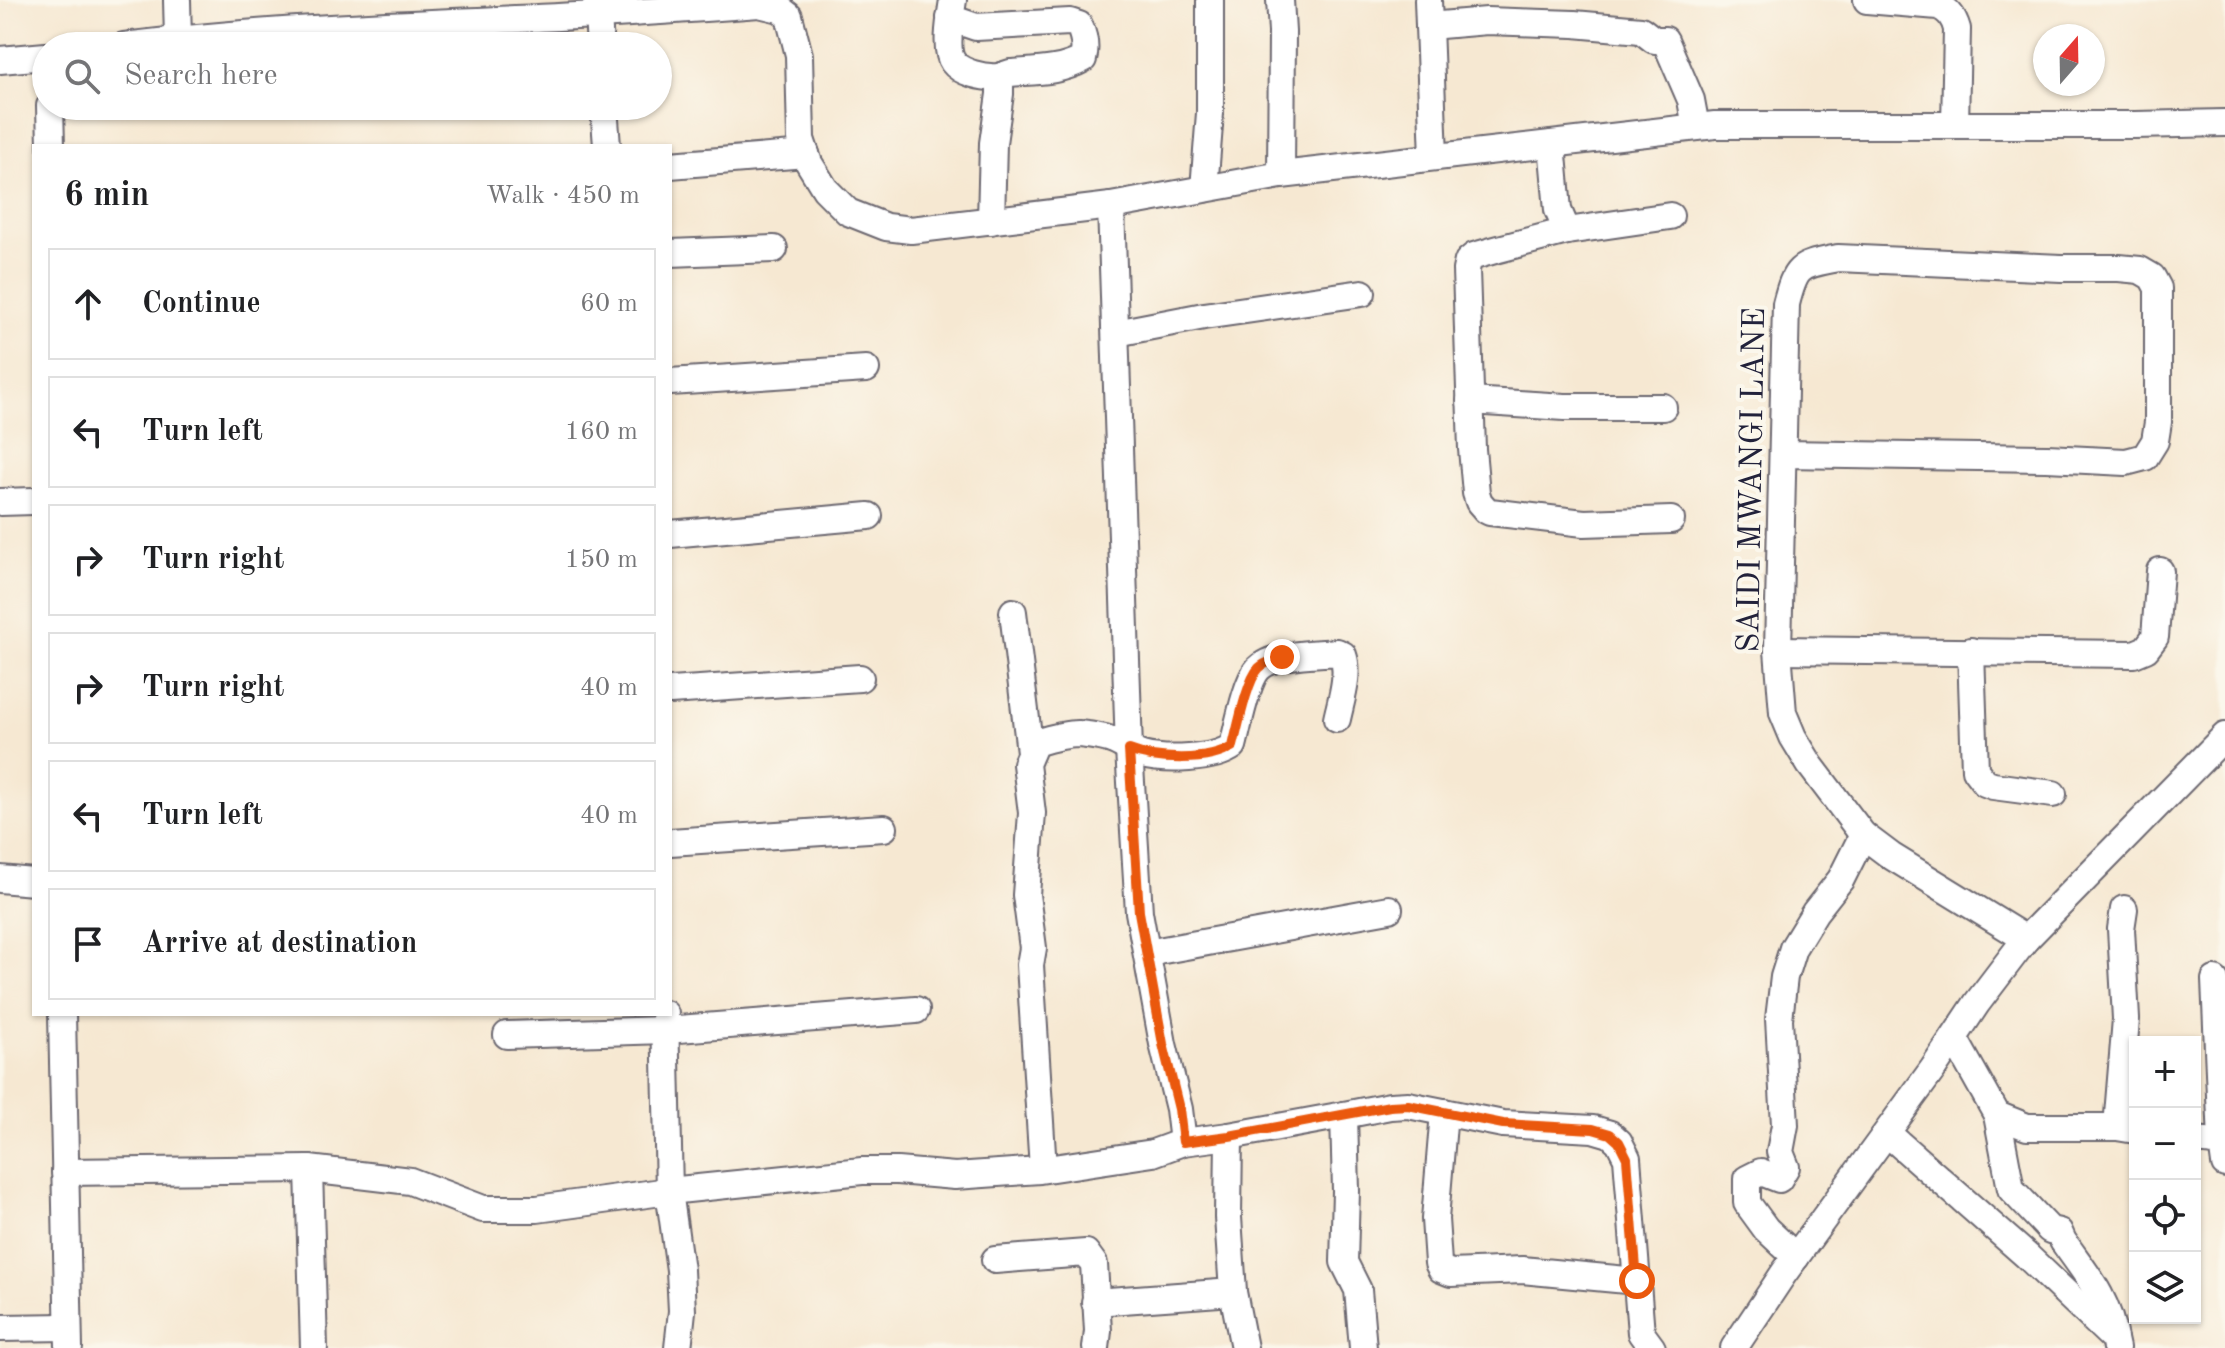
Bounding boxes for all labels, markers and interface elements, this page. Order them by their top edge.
north arrow [2033,24,2105,96]
search box [32,32,672,120]
icon: search [60,54,104,98]
text: Search here [124,61,278,91]
text: 6 min [64,179,149,213]
text: Walk · 450 m [486,183,640,209]
icon: ahead [66,282,110,326]
text: Continue [142,289,261,319]
text: 60 m [580,291,638,317]
street label: SAIDI MWANGI LANE [1734,307,1772,653]
icon: left [66,410,110,454]
text: Turn left [142,417,263,447]
text: 160 m [565,419,638,445]
icon: right [66,538,110,582]
text: Turn right [142,545,284,575]
text: 150 m [565,547,638,573]
route end [1264,639,1300,675]
icon: right [66,666,110,710]
text: Turn right [142,673,284,703]
text: 40 m [580,675,638,701]
icon: left [66,794,110,838]
text: Turn left [142,801,263,831]
text: 40 m [580,803,638,829]
icon: arrive [66,922,110,966]
text: Arrive at destination [142,929,417,959]
map controls [2129,1036,2201,1324]
button: + [2129,1036,2201,1108]
button: − [2129,1108,2201,1180]
button: locate [2129,1180,2201,1252]
button: layers [2129,1252,2201,1324]
route start [1619,1263,1655,1299]

